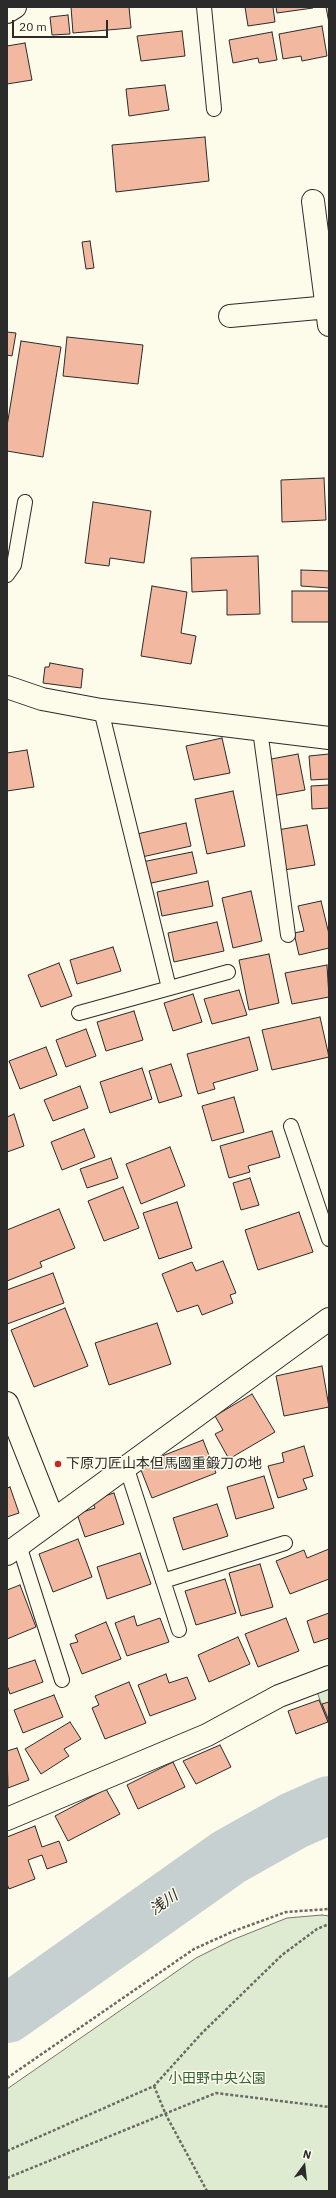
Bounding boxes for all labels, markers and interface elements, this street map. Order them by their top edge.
scale bar [14,12,110,38]
text: 20 m [19,19,47,34]
place label: 下原刀匠山本但馬國重鍛刀の地 [66,1456,262,1472]
marker: 下原刀匠山本但馬國重鍛刀の地 [53,1459,63,1469]
water label: 浅川 [147,1887,181,1919]
park label: 小田野中央公園 [168,2071,266,2087]
north arrow [284,2146,324,2186]
text: N [301,2147,313,2162]

